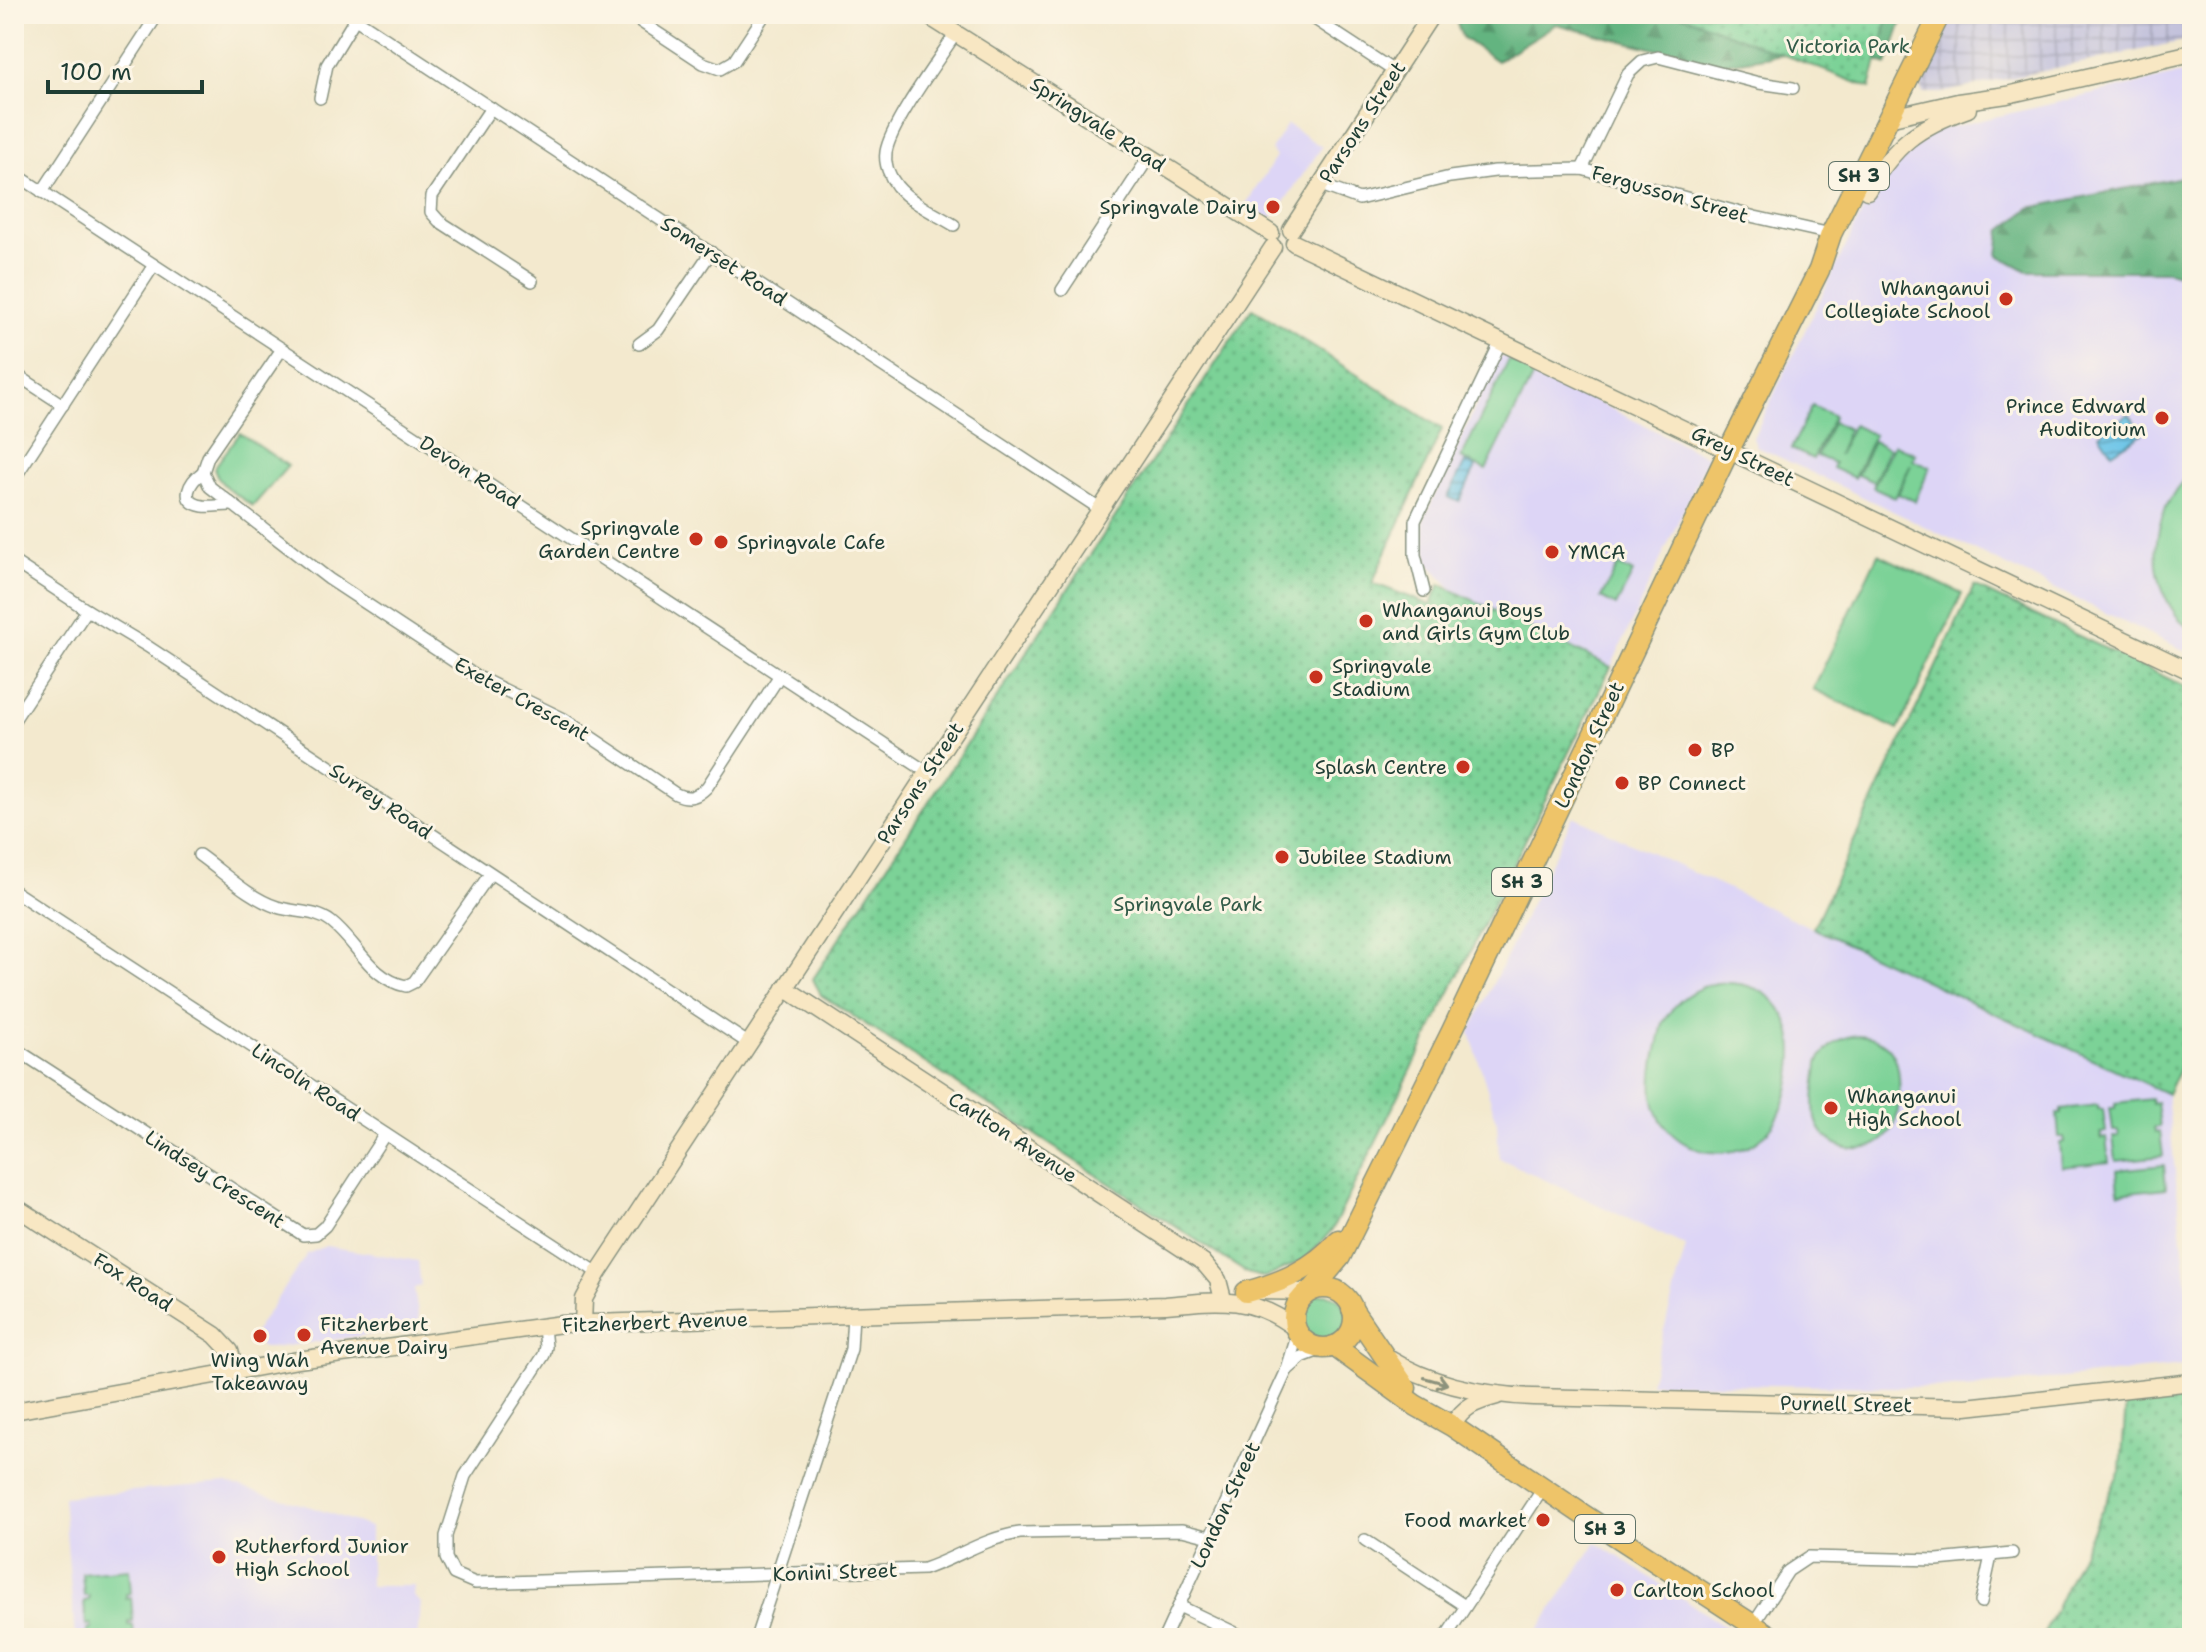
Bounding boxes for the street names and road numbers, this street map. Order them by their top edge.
street label: Parsons Street [1313,56,1411,188]
street label: Springvale Road [1025,70,1171,178]
street label: Fergusson Street [1588,159,1752,229]
road number: SH 3 [1829,162,1889,190]
street label: Somerset Road [656,210,793,312]
street label: Grey Street [1687,420,1799,492]
street label: Devon Road [414,430,526,515]
street label: Exeter Crescent [450,651,594,747]
street label: London Street [1548,677,1630,813]
street label: Parsons Street [871,717,969,849]
street label: Surrey Road [324,757,438,845]
road number: SH 3 [1492,868,1552,896]
street label: Lincoln Road [247,1037,366,1127]
street label: Carlton Avenue [944,1086,1082,1188]
street label: Lindsey Crescent [140,1124,290,1234]
street label: Fox Road [88,1247,178,1318]
street label: Fitzherbert Avenue [562,1306,748,1338]
street label: Purnell Street [1780,1390,1912,1418]
street label: London Street [1184,1437,1266,1573]
road number: SH 3 [1575,1515,1635,1543]
street label: Konini Street [772,1557,898,1587]

